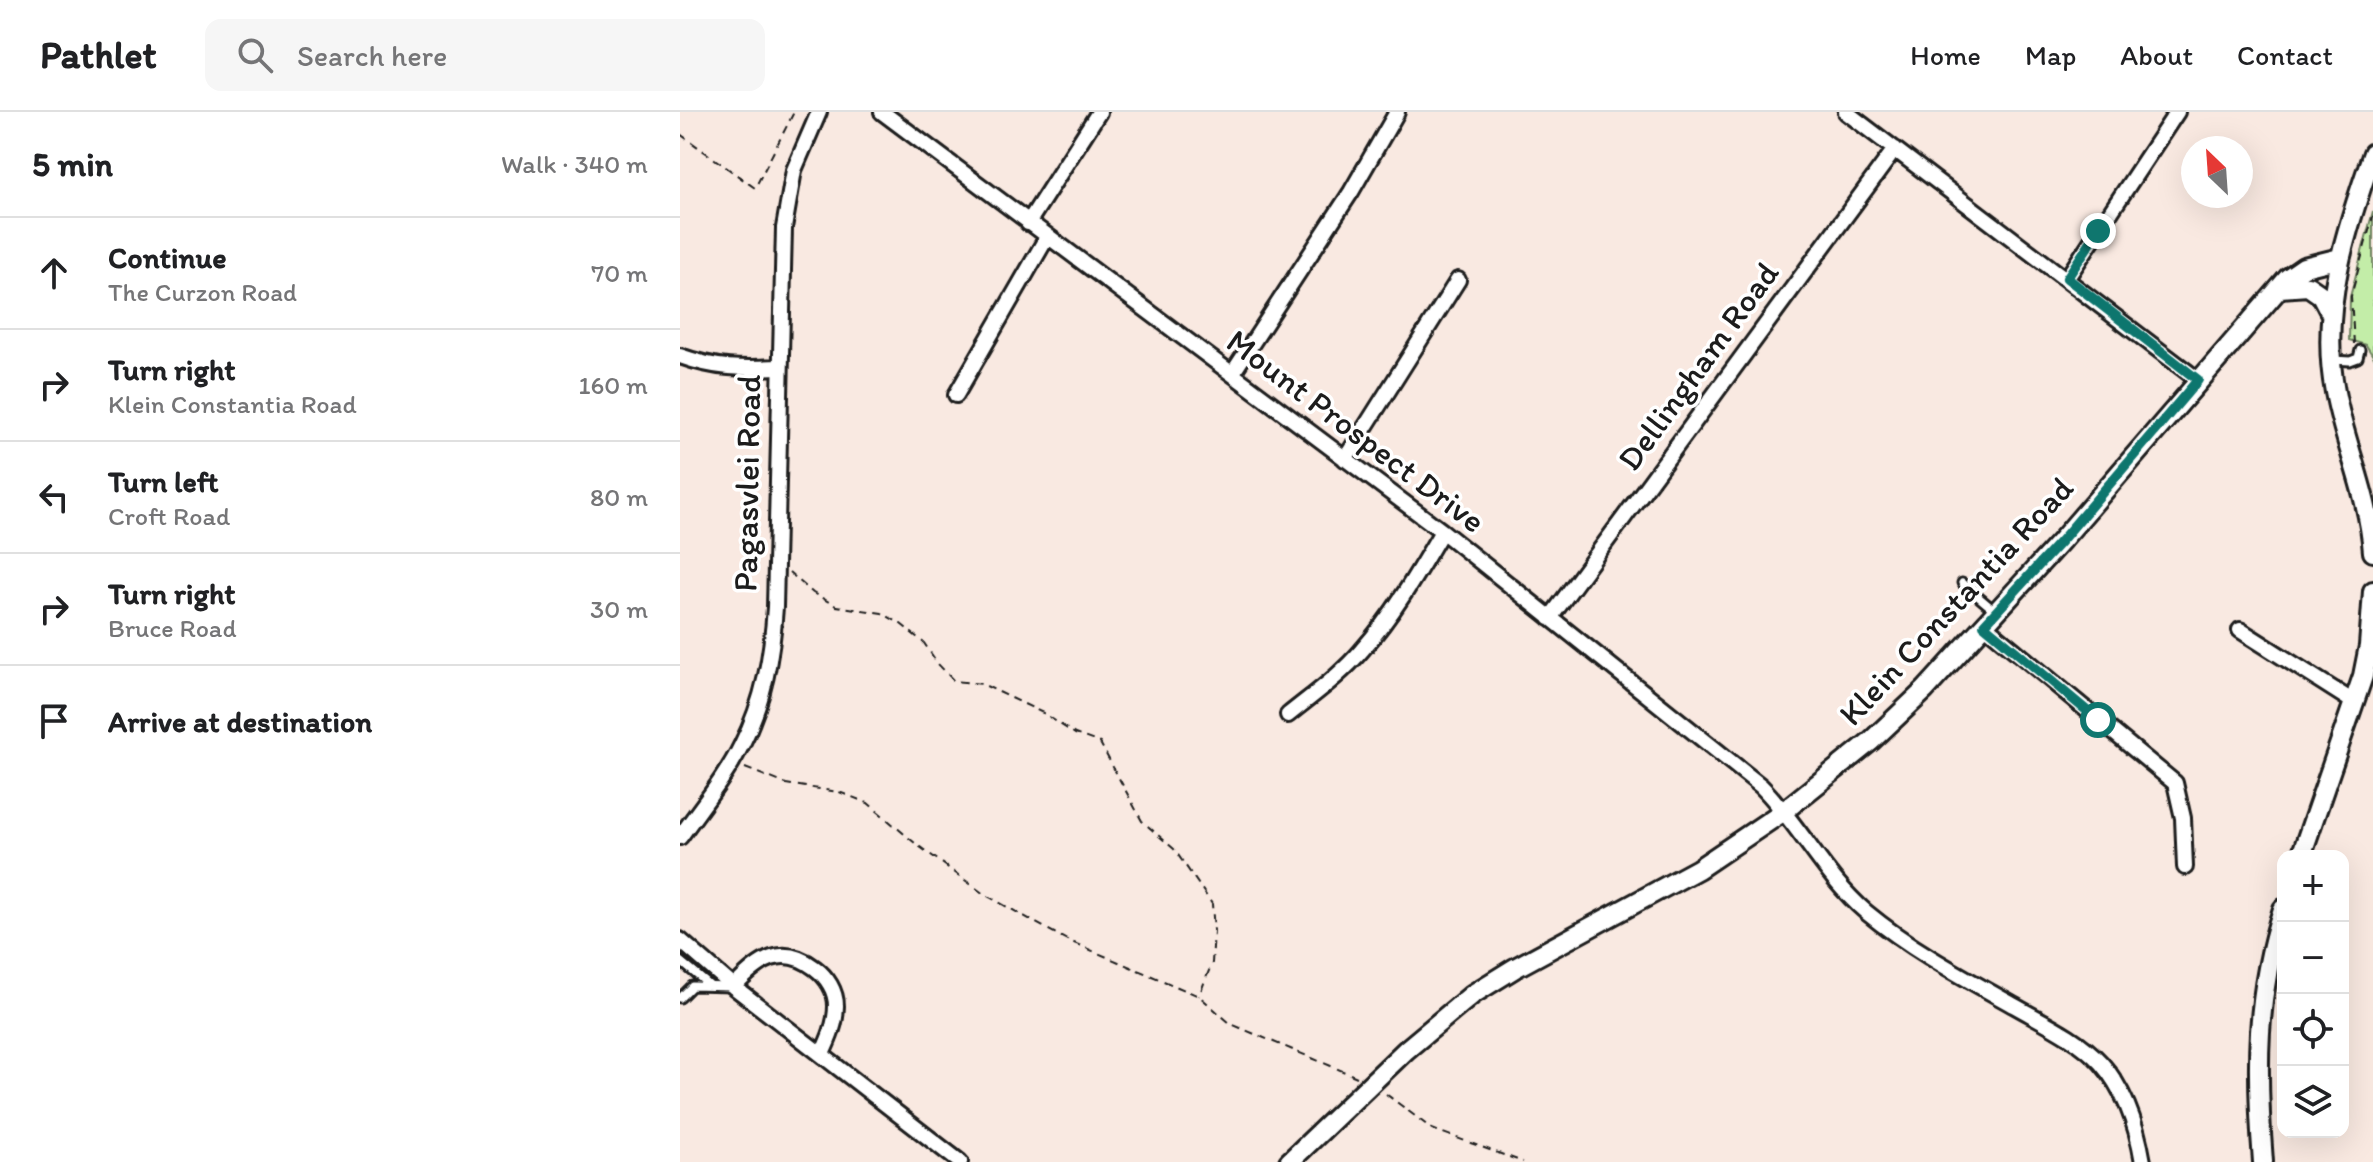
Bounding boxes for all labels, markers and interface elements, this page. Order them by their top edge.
search box [205,19,765,91]
text: Pathlet [40,32,157,78]
icon: search [233,33,277,77]
text: Search here [297,37,447,74]
text: Home [1910,38,1981,72]
text: Map [2025,38,2076,72]
text: About [2120,38,2193,72]
text: Contact [2237,38,2333,72]
north arrow [2181,136,2253,208]
text: 5 min [32,144,113,185]
text: Walk · 340 m [501,148,648,180]
route end [2080,213,2116,249]
text: Continue [108,239,227,276]
icon: ahead [32,251,76,295]
street label: Dellingham Road [1609,253,1788,478]
text: 70 m [591,257,648,289]
text: The Curzon Road [108,276,297,308]
street label: Mount Prospect Drive [1219,320,1493,542]
text: Turn right [108,351,236,388]
icon: right [32,363,76,407]
text: 160 m [578,369,648,401]
street label: Pagasvlei Road [725,374,769,592]
text: Klein Constantia Road [108,388,357,420]
text: Turn left [108,463,219,500]
street label: Klein Constantia Road [1830,468,2082,734]
icon: left [32,475,76,519]
text: 80 m [590,481,648,513]
text: Croft Road [108,500,230,532]
text: Turn right [108,575,236,612]
icon: right [32,587,76,631]
text: 30 m [590,593,648,625]
text: Bruce Road [108,612,237,644]
icon: arrive [32,699,76,743]
route start [2080,702,2116,738]
text: Arrive at destination [108,703,372,740]
map controls [2277,850,2349,1138]
button: + [2277,850,2349,922]
button: − [2277,922,2349,994]
button: locate [2277,994,2349,1066]
button: layers [2277,1066,2349,1138]

